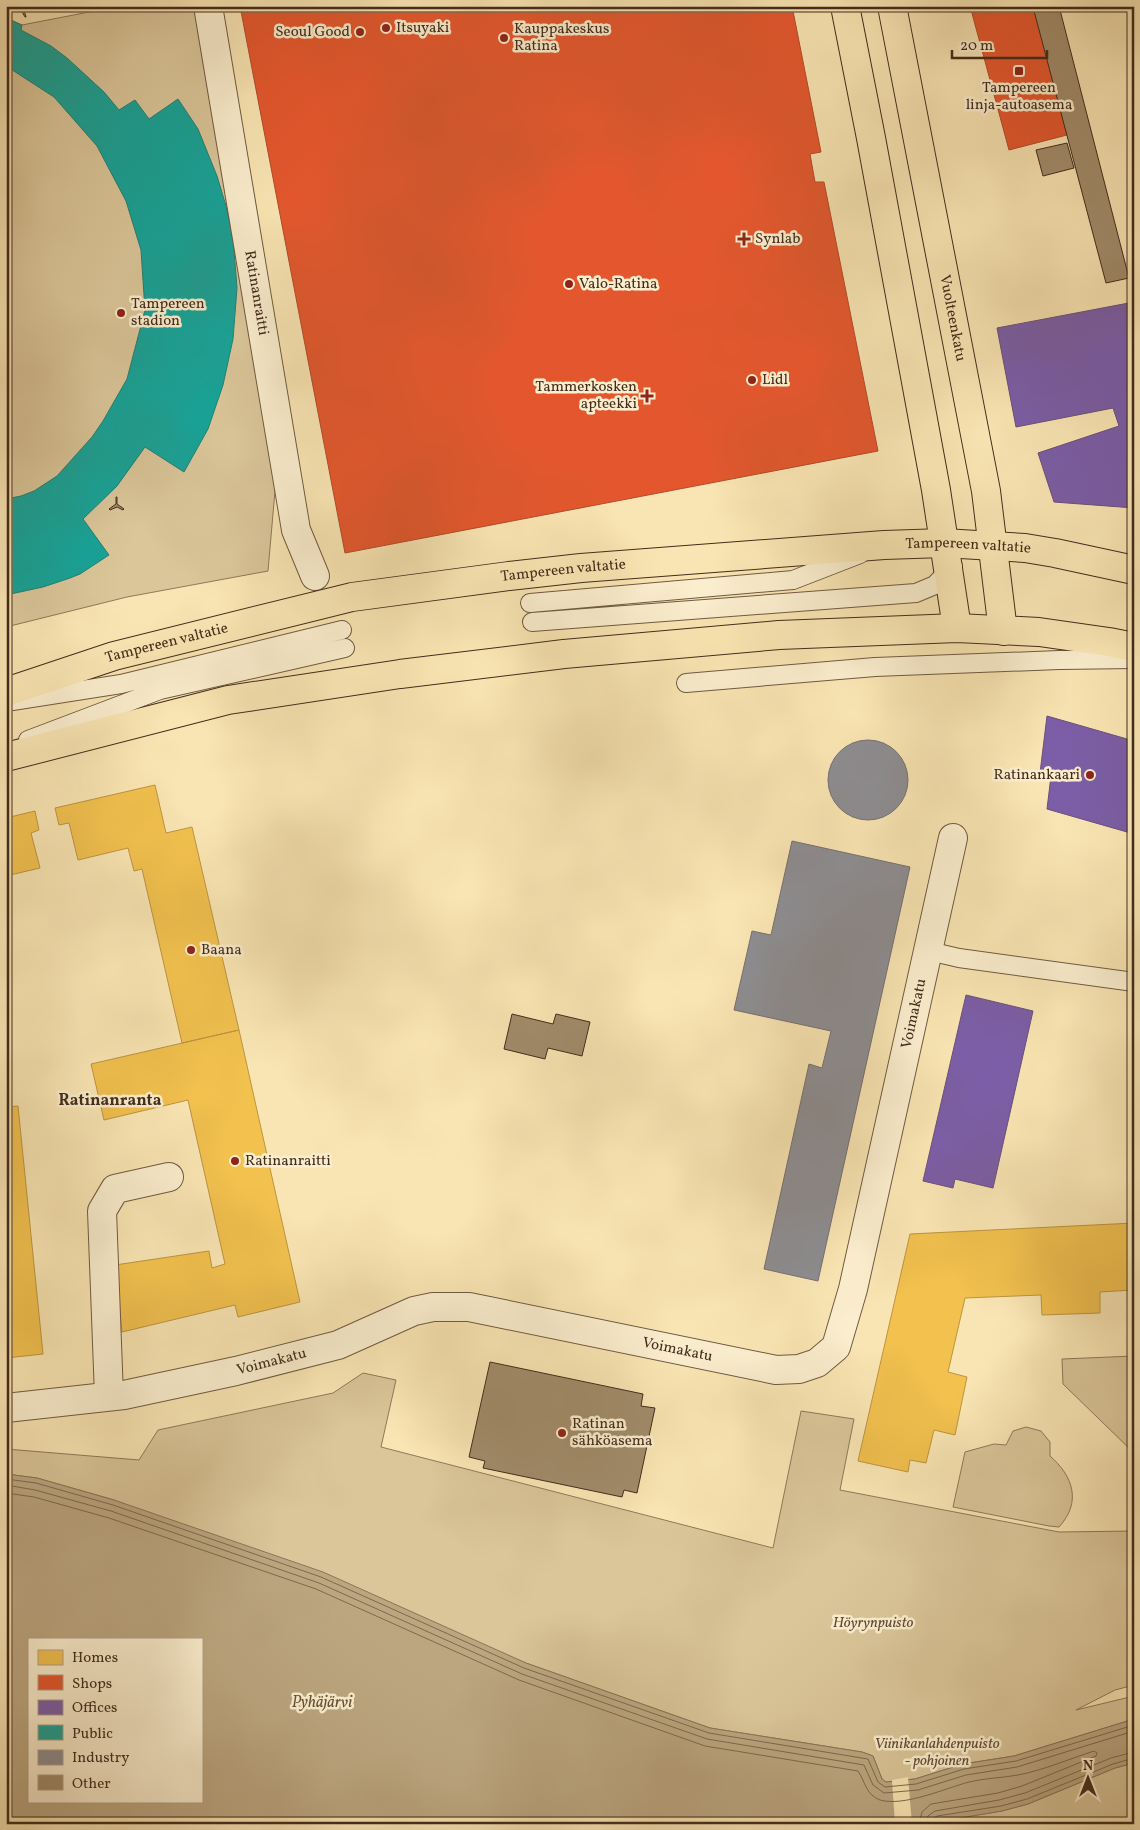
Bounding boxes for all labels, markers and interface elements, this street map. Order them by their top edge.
place label: Itsuyaki [396,18,449,39]
place label: Kauppakeskus Ratina [514,19,609,57]
place label: Seoul Good [275,22,350,43]
marker: Itsuyaki [380,22,392,34]
marker: Seoul Good [354,26,366,38]
scale bar [952,28,1048,60]
marker: Kauppakeskus Ratina [498,32,510,44]
text: 20 m [960,36,993,57]
marker: Tampereen linja-autoasema [1013,65,1025,77]
place label: Tampereen linja-autoasema [966,78,1072,116]
place label: Synlab [755,229,801,250]
marker: Synlab [737,232,751,246]
street label: Ratinanraitti [239,249,274,337]
street label: Vuolteenkatu [934,273,971,363]
place label: Valo-Ratina [579,274,657,295]
marker: Valo-Ratina [563,278,575,290]
place label: Tampereen stadion [131,294,205,332]
marker: Tampereen stadion [115,307,127,319]
place label: Lidl [762,370,788,391]
marker: Lidl [746,374,758,386]
place label: Tammerkosken apteekki [535,377,637,415]
marker: Tammerkosken apteekki [641,390,653,402]
street label: Tampereen valtatie [905,532,1033,559]
street label: Tampereen valtatie [499,554,627,588]
street label: Tampereen valtatie [102,618,230,669]
place label: Ratinankaari [993,765,1080,786]
marker: Ratinankaari [1084,769,1096,781]
place label: Baana [201,940,242,961]
marker: Baana [185,944,197,956]
street label: Voimakatu [896,976,932,1051]
district label: Ratinanranta [59,1090,162,1112]
place label: Ratinanraitti [245,1151,331,1172]
marker: Ratinanraitti [229,1155,241,1167]
street label: Voimakatu [640,1332,715,1367]
street label: Voimakatu [234,1343,309,1381]
place label: Ratinan sähköasema [572,1414,653,1452]
marker: Ratinan sähköasema [556,1427,568,1439]
park label: Höyrynpuisto [833,1613,913,1634]
legend [28,1638,202,1802]
text: Homes [72,1648,118,1669]
text: Shops [72,1674,112,1695]
water label: Pyhäjärvi [292,1692,353,1714]
text: Offices [72,1698,117,1719]
text: Public [72,1724,113,1745]
park label: Viinikanlahdenpuisto - pohjoinen [874,1734,1000,1772]
text: Industry [72,1748,129,1769]
north arrow [1062,1752,1112,1802]
text: N [1083,1757,1093,1776]
text: Other [72,1774,111,1795]

